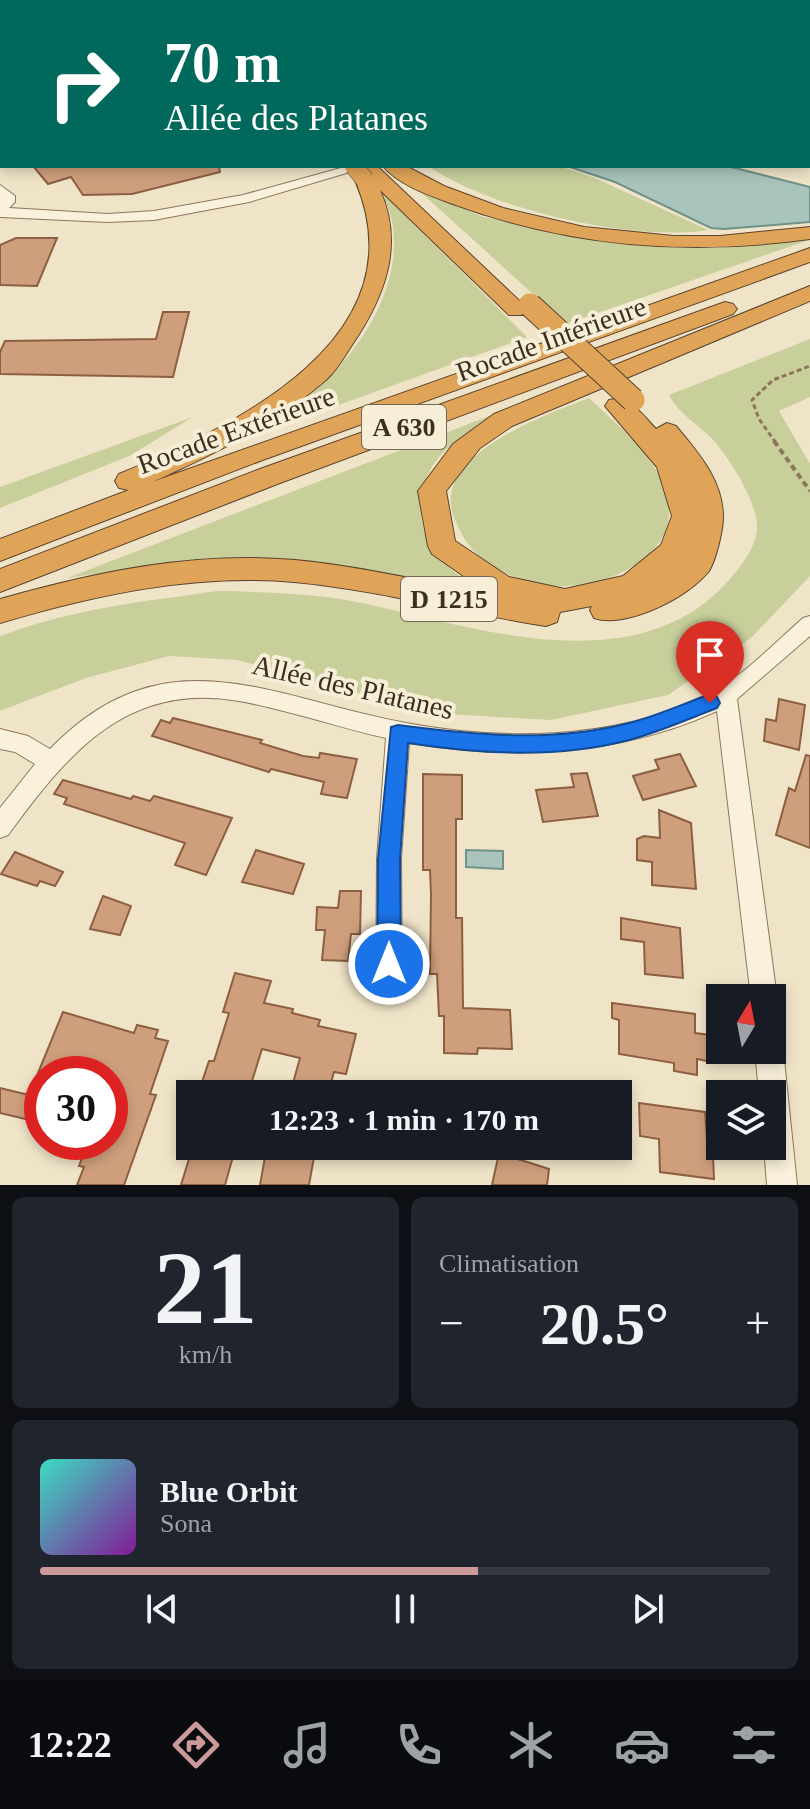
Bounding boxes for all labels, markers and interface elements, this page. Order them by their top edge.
icon: right [32,32,136,136]
text: 70 m [164,32,281,94]
text: Allée des Platanes [164,98,428,138]
street label: Rocade Intérieure [452,290,650,388]
street label: Rocade Extérieure [133,380,339,480]
road number: A 630 [362,405,446,449]
road number: D 1215 [401,577,497,621]
pin [676,621,744,703]
icon: arrive [688,633,732,677]
street label: Allée des Platanes [250,649,456,725]
position arrow [347,922,431,1006]
north arrow [706,984,786,1064]
map controls [706,984,786,1160]
speed limit sign: 30 [24,1056,128,1160]
button: layers [706,1080,786,1160]
text: 12:23 · 1 min · 170 m [269,1103,539,1136]
text: 21 [154,1230,258,1345]
text: Climatisation [439,1249,579,1278]
text: 20.5° [540,1291,669,1357]
text: − [439,1299,464,1348]
text: + [745,1299,770,1348]
text: km/h [179,1340,232,1369]
text: Blue Orbit [160,1475,298,1508]
text: Sona [160,1509,212,1538]
icon: previous [140,1587,184,1631]
icon: pause [383,1587,427,1631]
icon: next [626,1587,670,1631]
icon: directions [168,1717,224,1773]
icon: music [279,1717,335,1773]
icon: phone [391,1717,447,1773]
icon: climate [503,1717,559,1773]
icon: car [614,1717,670,1773]
icon: filters [726,1717,782,1773]
text: 12:22 [28,1725,112,1765]

